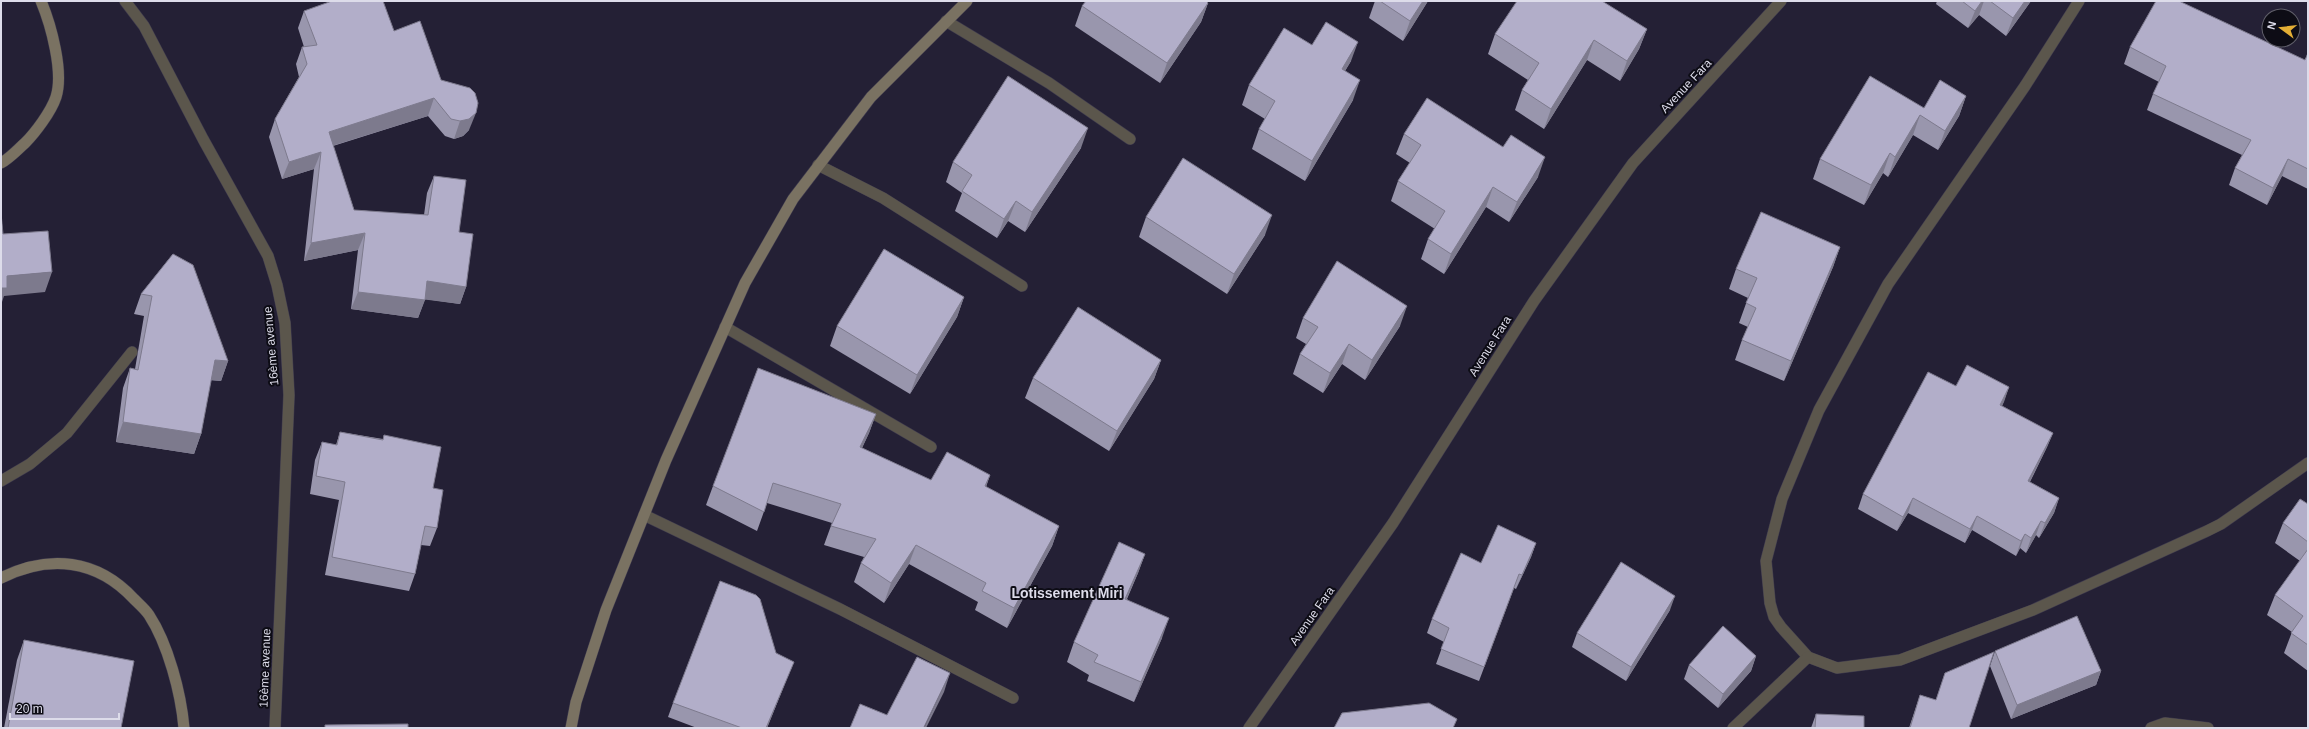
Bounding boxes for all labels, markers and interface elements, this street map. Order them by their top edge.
north arrow [2261,8,2301,48]
text: N [2265,20,2278,31]
street label: Avenue Fara [1658,56,1715,116]
street label: 16ème avenue [261,306,281,386]
street label: Avenue Fara [1466,313,1514,379]
street label: Avenue Fara [1287,584,1338,648]
district label: Lotissement Miri [1011,585,1123,601]
street label: 16ème avenue [257,628,273,708]
scale bar [10,695,119,721]
text: 20 m [16,702,43,716]

